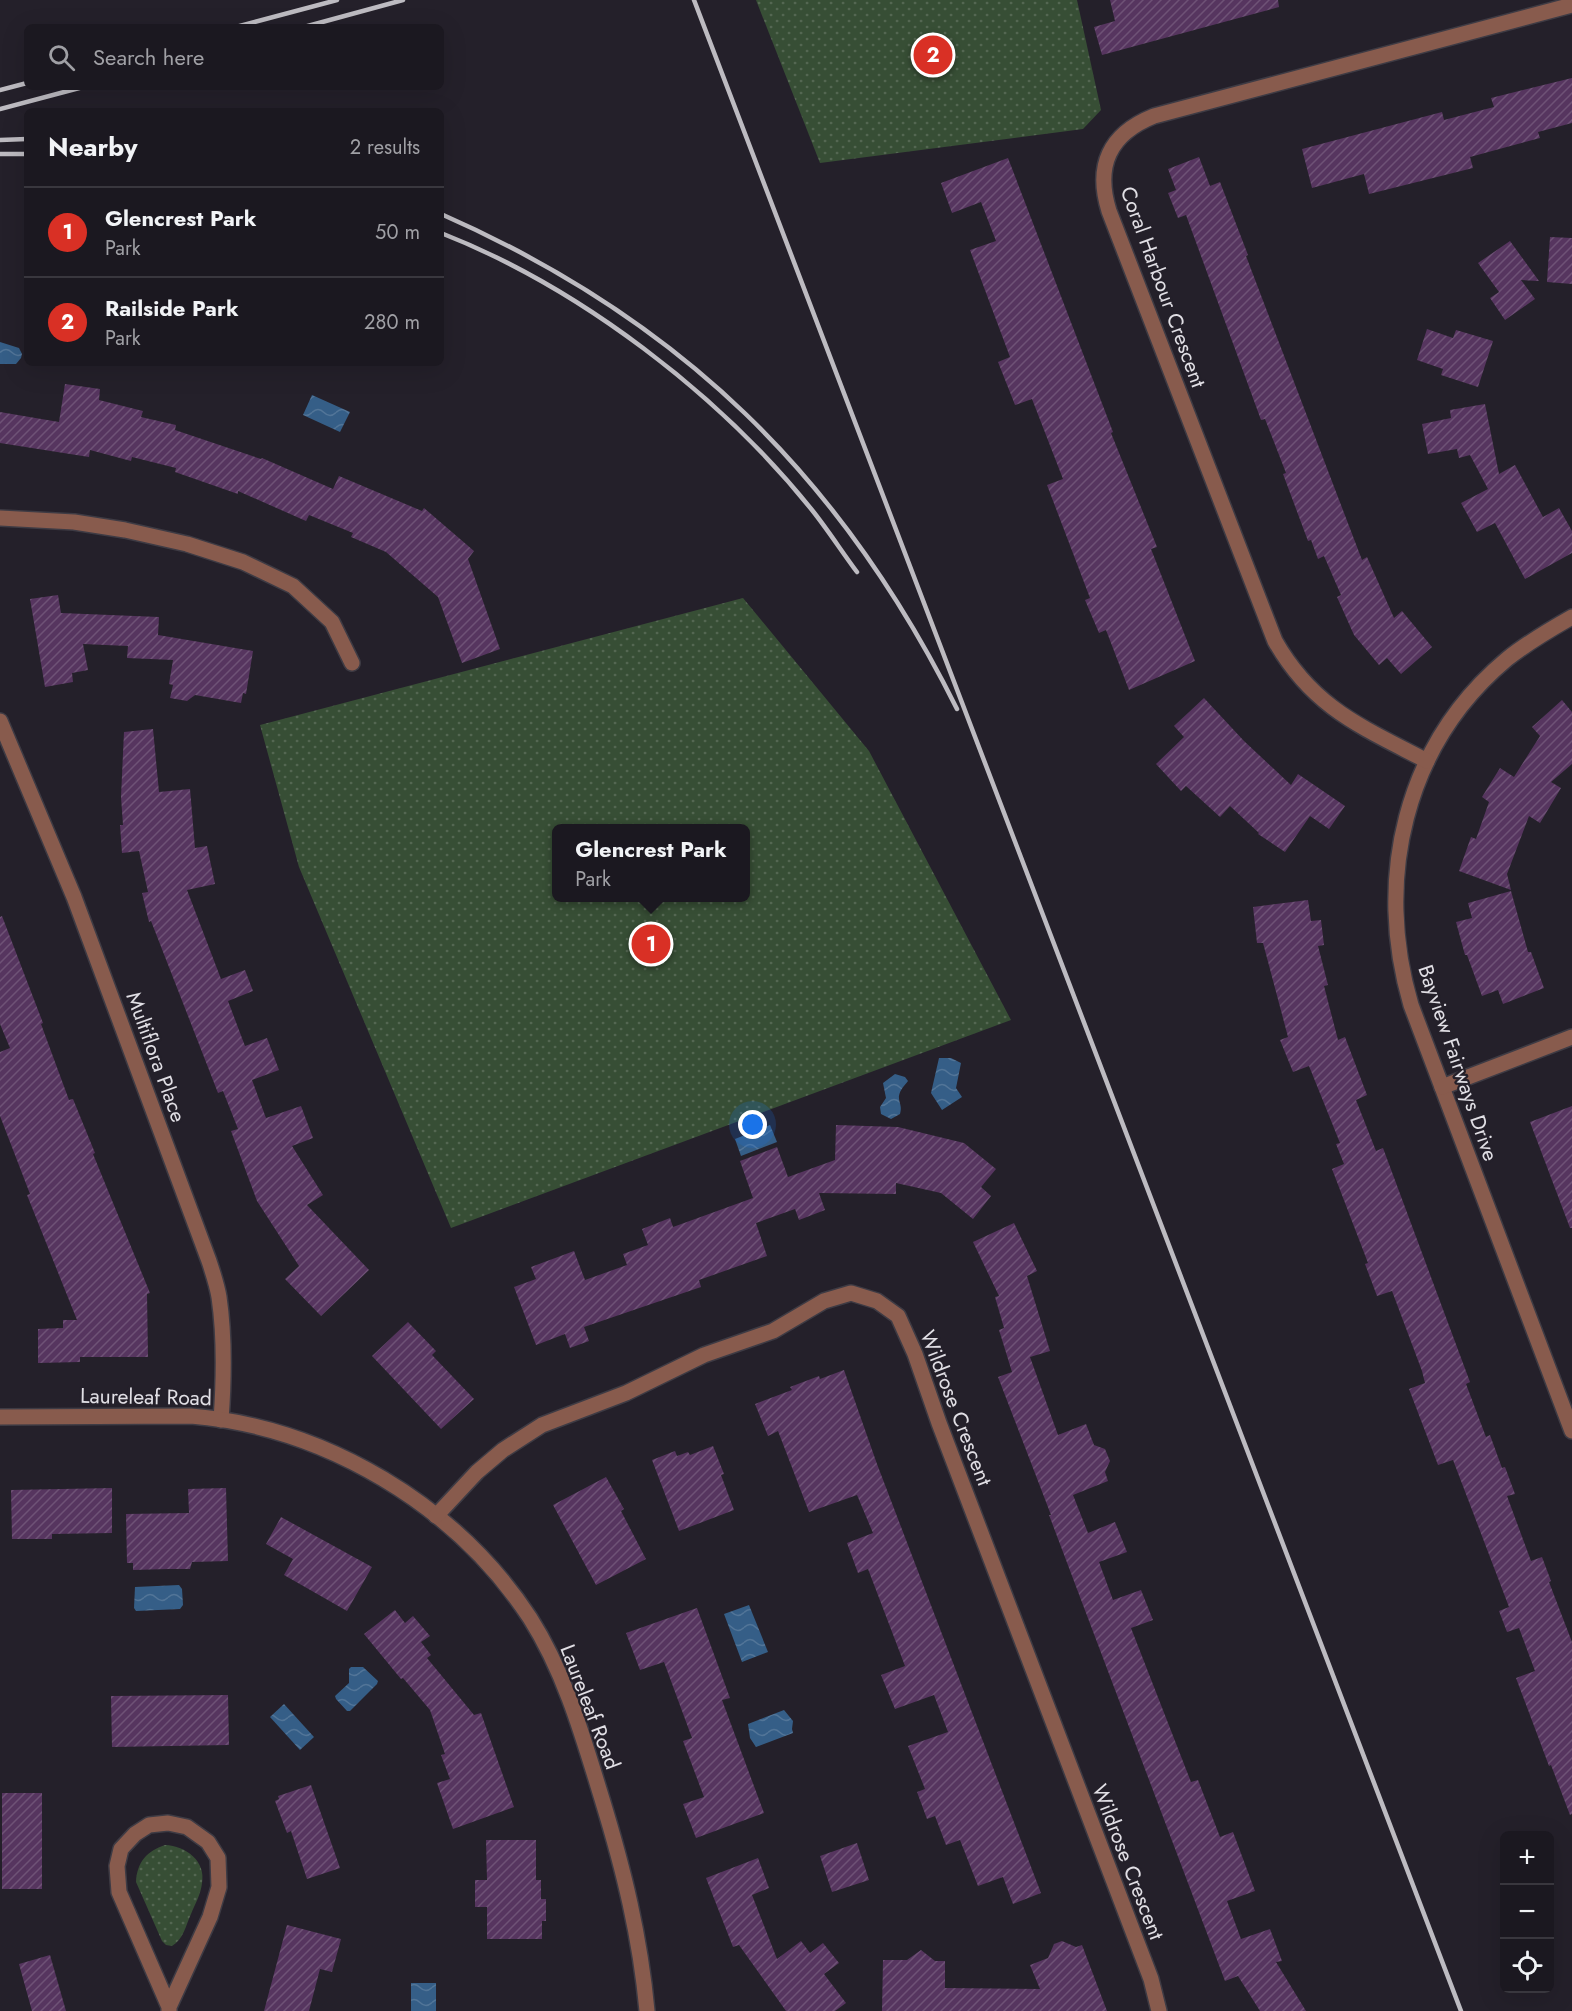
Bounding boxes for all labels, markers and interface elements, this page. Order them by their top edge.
search box [24,24,444,90]
pin: 2 [914,32,952,78]
icon: search [45,41,78,74]
text: Search here [93,41,204,73]
text: Nearby [48,128,137,166]
text: 2 results [350,133,420,162]
street label: Coral Harbour Crescent [1113,182,1213,392]
text: Glencrest Park [105,202,257,234]
text: 1 [62,218,73,247]
text: 50 m [375,218,420,247]
text: Park [105,234,141,263]
text: Railside Park [105,292,239,324]
text: 2 [61,308,74,337]
text: 280 m [364,308,420,337]
text: Park [105,324,141,353]
popup [552,824,750,902]
text: Glencrest Park [575,833,727,865]
text: Park [575,865,611,894]
pin: 1 [632,922,670,966]
street label: Bayview Fairways Drive [1410,961,1506,1165]
street label: Multiflora Place [119,988,194,1126]
your location [738,1110,767,1139]
street label: Wildrose Crescent [913,1326,999,1490]
street label: Laureleaf Road [80,1381,212,1413]
street label: Laureleaf Road [552,1640,628,1774]
street label: Wildrose Crescent [1085,1780,1171,1944]
map controls [1500,1831,1554,1993]
button: + [1500,1831,1554,1885]
button: − [1500,1885,1554,1939]
button: locate [1500,1939,1554,1993]

